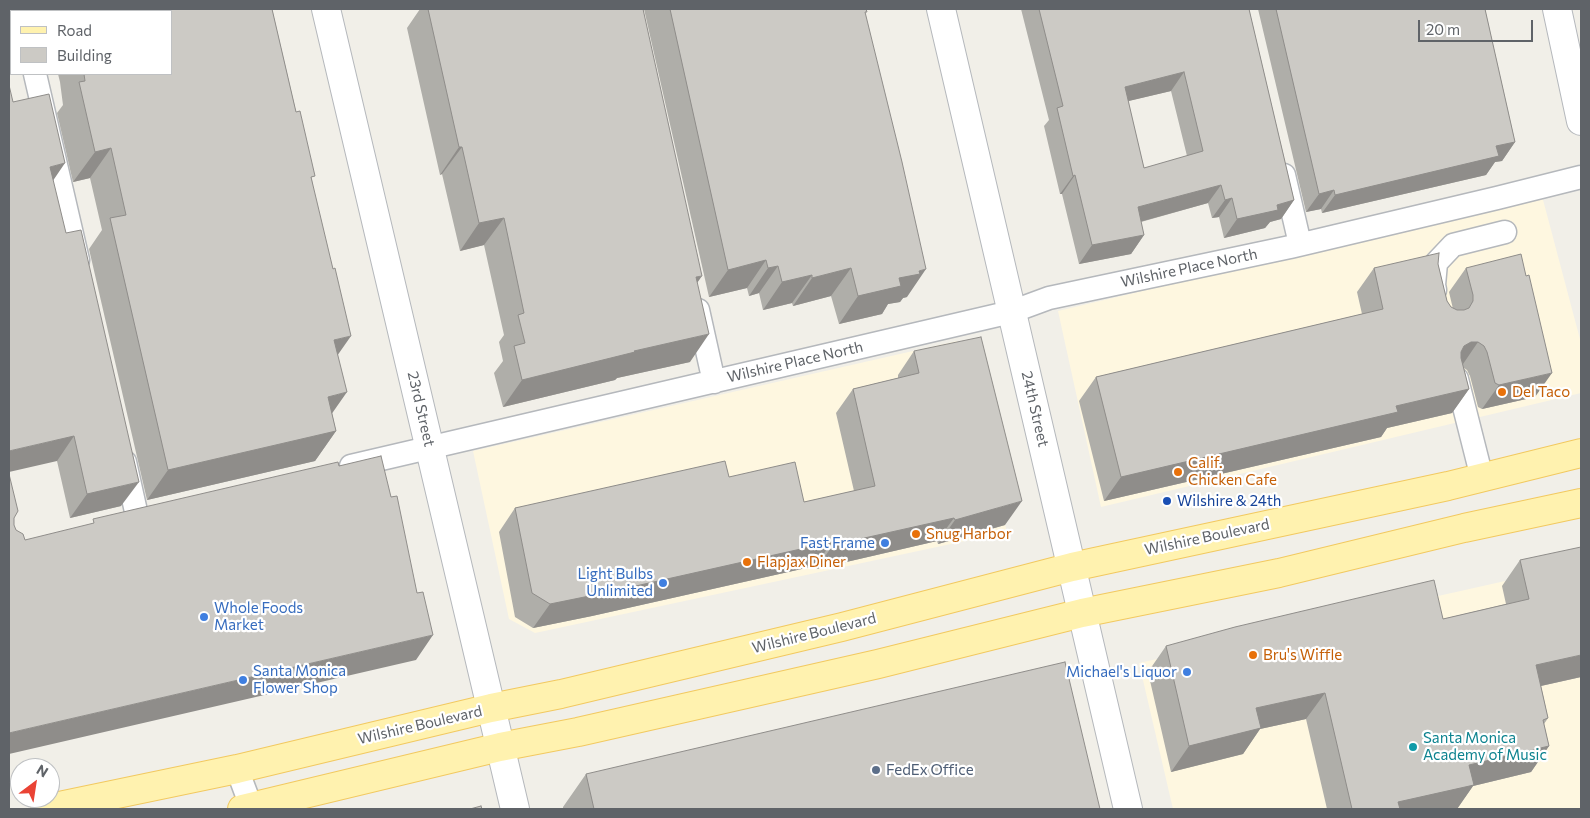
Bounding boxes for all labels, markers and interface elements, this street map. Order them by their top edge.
legend [10,10,172,75]
scale bar [1420,10,1535,42]
text: 20 m [1426,20,1460,38]
text: Road [57,21,92,39]
text: Building [57,46,112,64]
street label: Wilshire Place North [1119,245,1259,291]
street label: Wilshire Place North [725,338,865,386]
street label: 24th Street [1018,369,1052,449]
street label: 23rd Street [404,370,438,448]
place label: Del Taco [1512,383,1570,401]
marker: Del Taco [1496,386,1508,398]
place label: Calif. Chicken Cafe [1188,454,1277,489]
marker: Calif. Chicken Cafe [1172,466,1184,478]
place label: Wilshire & 24th [1177,492,1281,510]
marker: Wilshire & 24th [1161,495,1173,507]
street label: Wilshire Boulevard [1143,515,1271,559]
place label: Snug Harbor [926,525,1012,543]
marker: Snug Harbor [910,528,922,540]
place label: Fast Frame [800,534,875,552]
marker: Fast Frame [879,537,891,549]
place label: Flapjax Diner [757,553,846,571]
marker: Flapjax Diner [741,556,753,568]
place label: Light Bulbs Unlimited [577,565,653,600]
marker: Light Bulbs Unlimited [657,577,669,589]
place label: Whole Foods Market [214,599,303,634]
street label: Wilshire Boulevard [750,609,878,657]
marker: Whole Foods Market [198,611,210,623]
place label: Bru's Wiffle [1263,646,1342,664]
marker: Bru's Wiffle [1247,649,1259,661]
place label: Santa Monica Flower Shop [253,662,346,697]
place label: Michael's Liquor [1066,663,1177,681]
marker: Michael's Liquor [1181,666,1193,678]
marker: Santa Monica Flower Shop [237,674,249,686]
street label: Wilshire Boulevard [356,702,484,748]
place label: Santa Monica Academy of Music [1423,729,1547,764]
marker: Santa Monica Academy of Music [1407,741,1419,753]
north arrow [10,758,60,808]
text: N [34,761,51,781]
place label: FedEx Office [886,761,974,779]
marker: FedEx Office [870,764,882,776]

